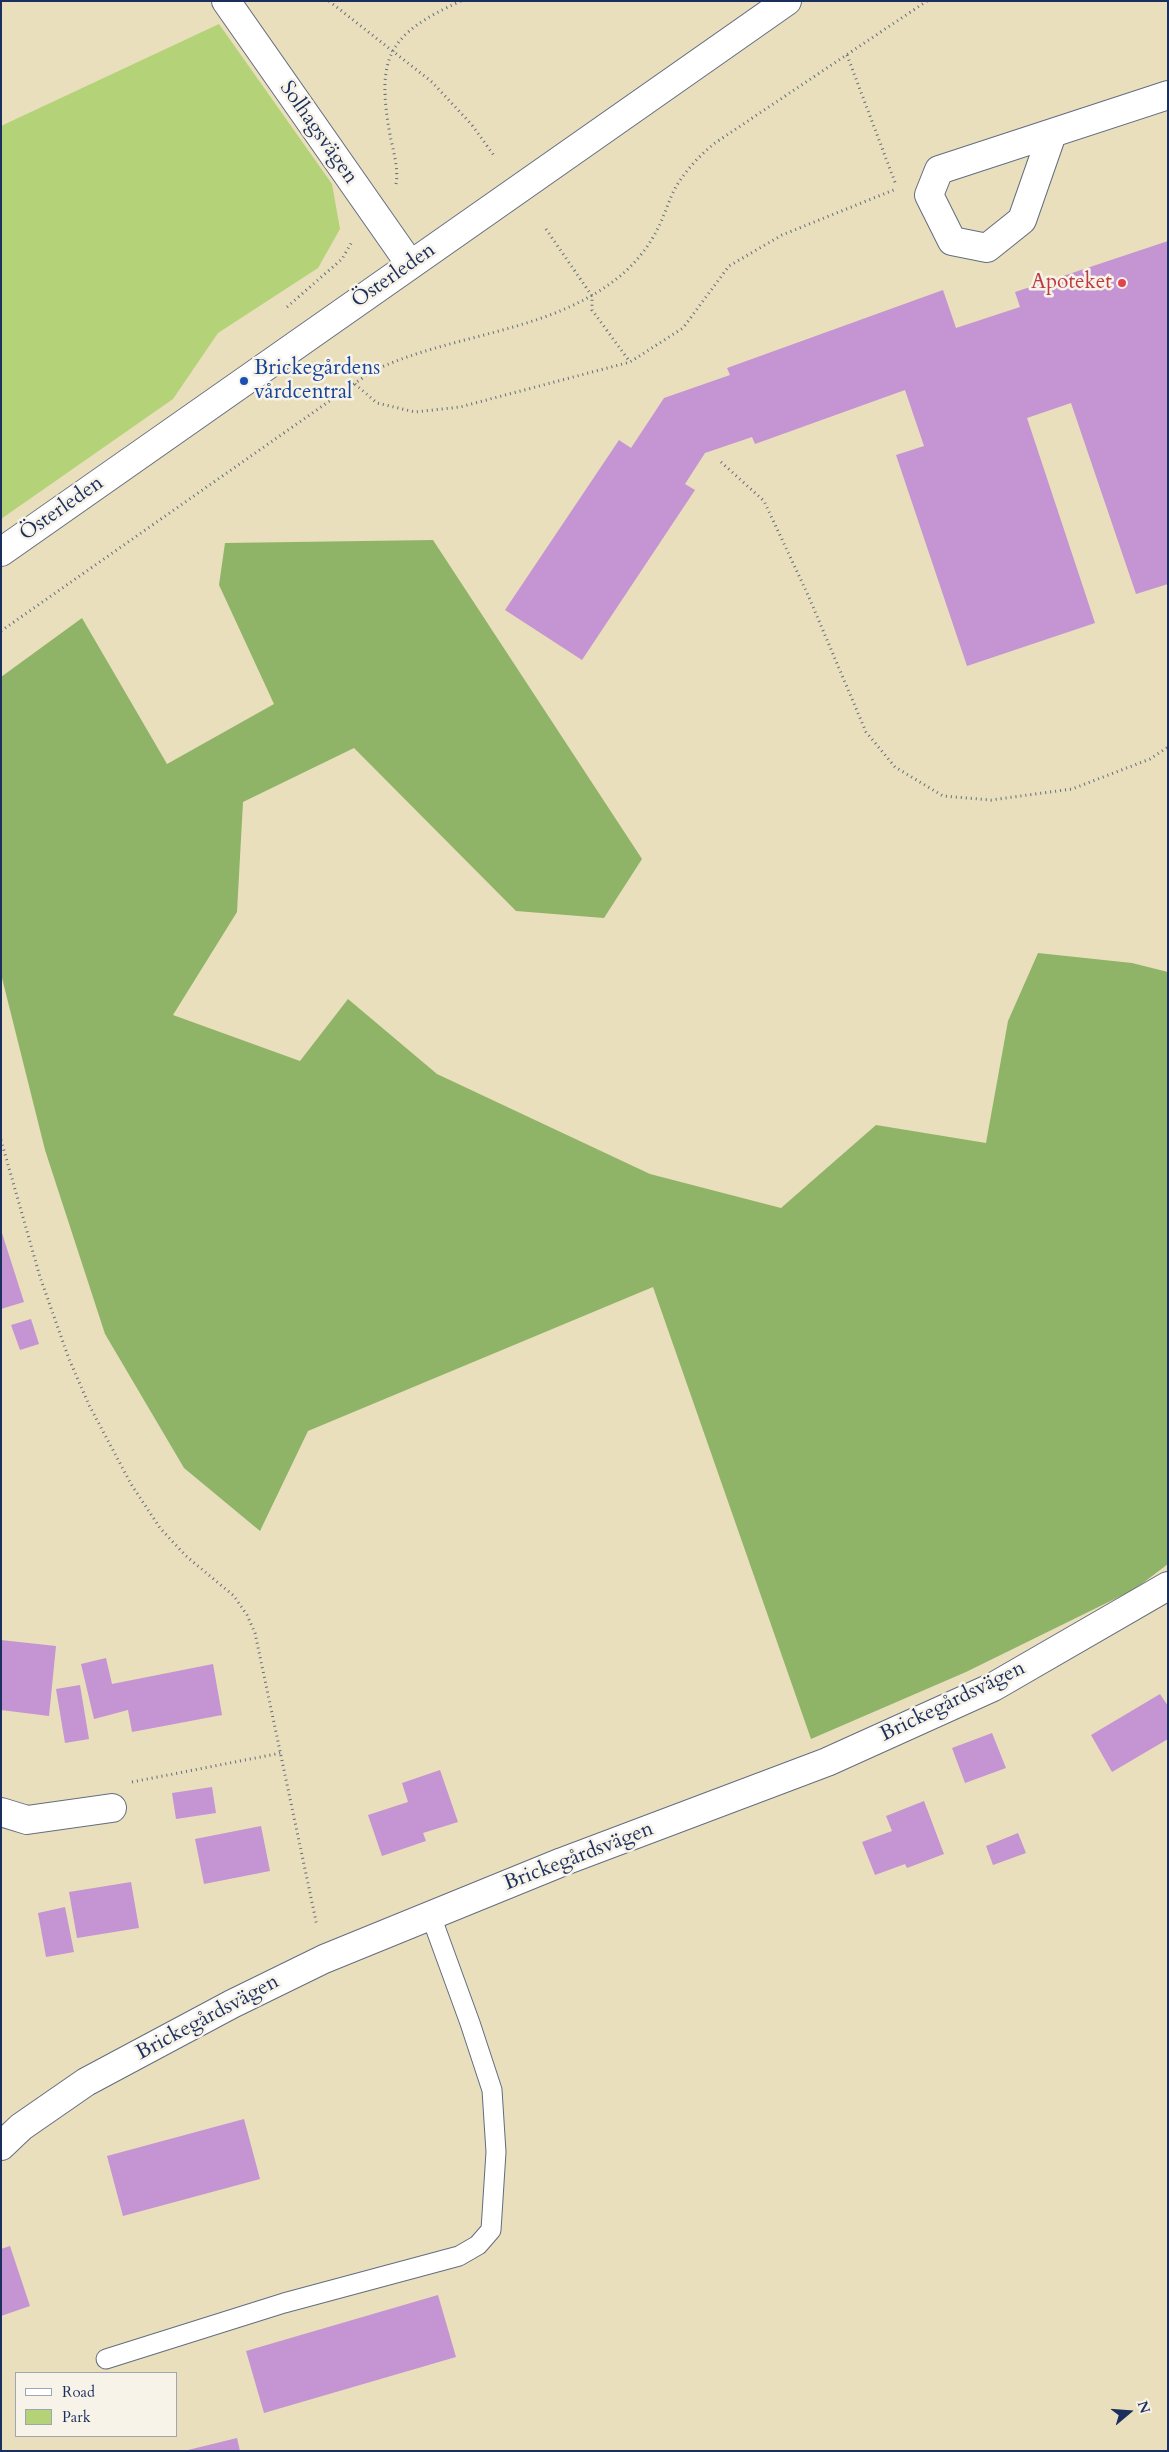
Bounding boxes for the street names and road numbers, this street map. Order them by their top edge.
street label: Solhagsvägen [273,77,363,189]
street label: Österleden [347,238,441,314]
street label: Österleden [15,471,109,547]
street label: Brickegårdsvägen [876,1656,1030,1748]
street label: Brickegårdsvägen [501,1817,657,1897]
street label: Brickegårdsvägen [132,1970,284,2066]

